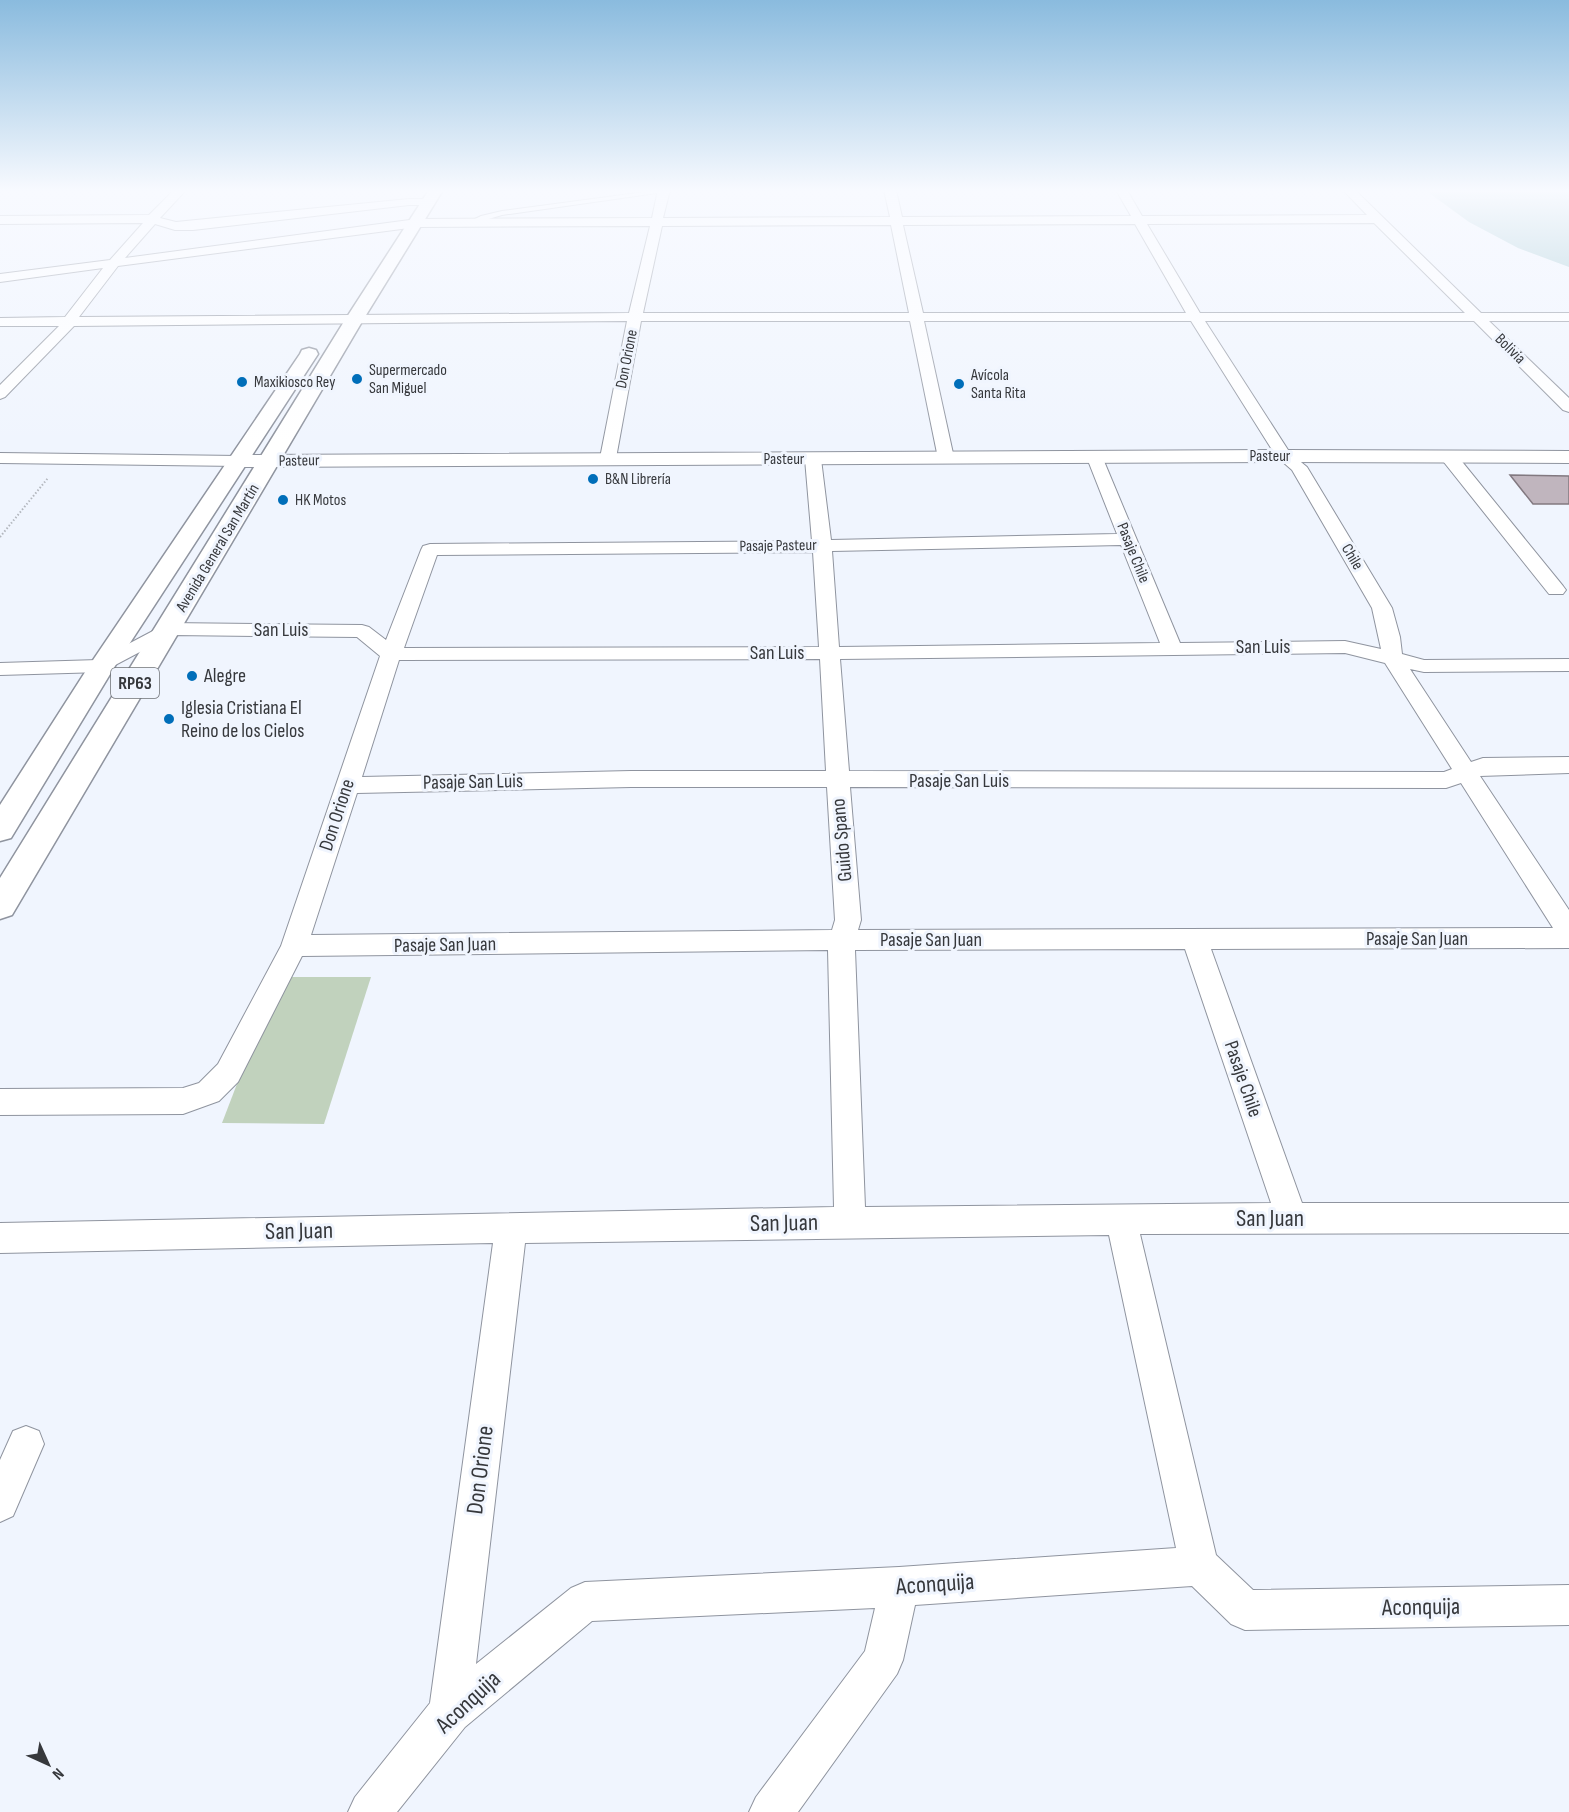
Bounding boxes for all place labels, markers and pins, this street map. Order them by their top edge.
place label: Supermercado San Miguel [369,361,447,398]
place label: Avícola Santa Rita [970,366,1026,403]
marker: Supermercado San Miguel [350,372,364,386]
place label: Maxikiosco Rey [254,373,335,392]
marker: Maxikiosco Rey [235,375,249,389]
marker: Avícola Santa Rita [952,377,966,391]
place label: B&N Librería [605,470,671,489]
marker: B&N Librería [586,472,600,486]
place label: HK Motos [295,491,346,510]
marker: HK Motos [276,493,290,507]
place label: Alegre [203,664,246,688]
marker: Alegre [185,669,199,683]
place label: Iglesia Cristiana El Reino de los Cielos [181,696,304,743]
marker: Iglesia Cristiana El Reino de los Cielos [162,712,176,726]

